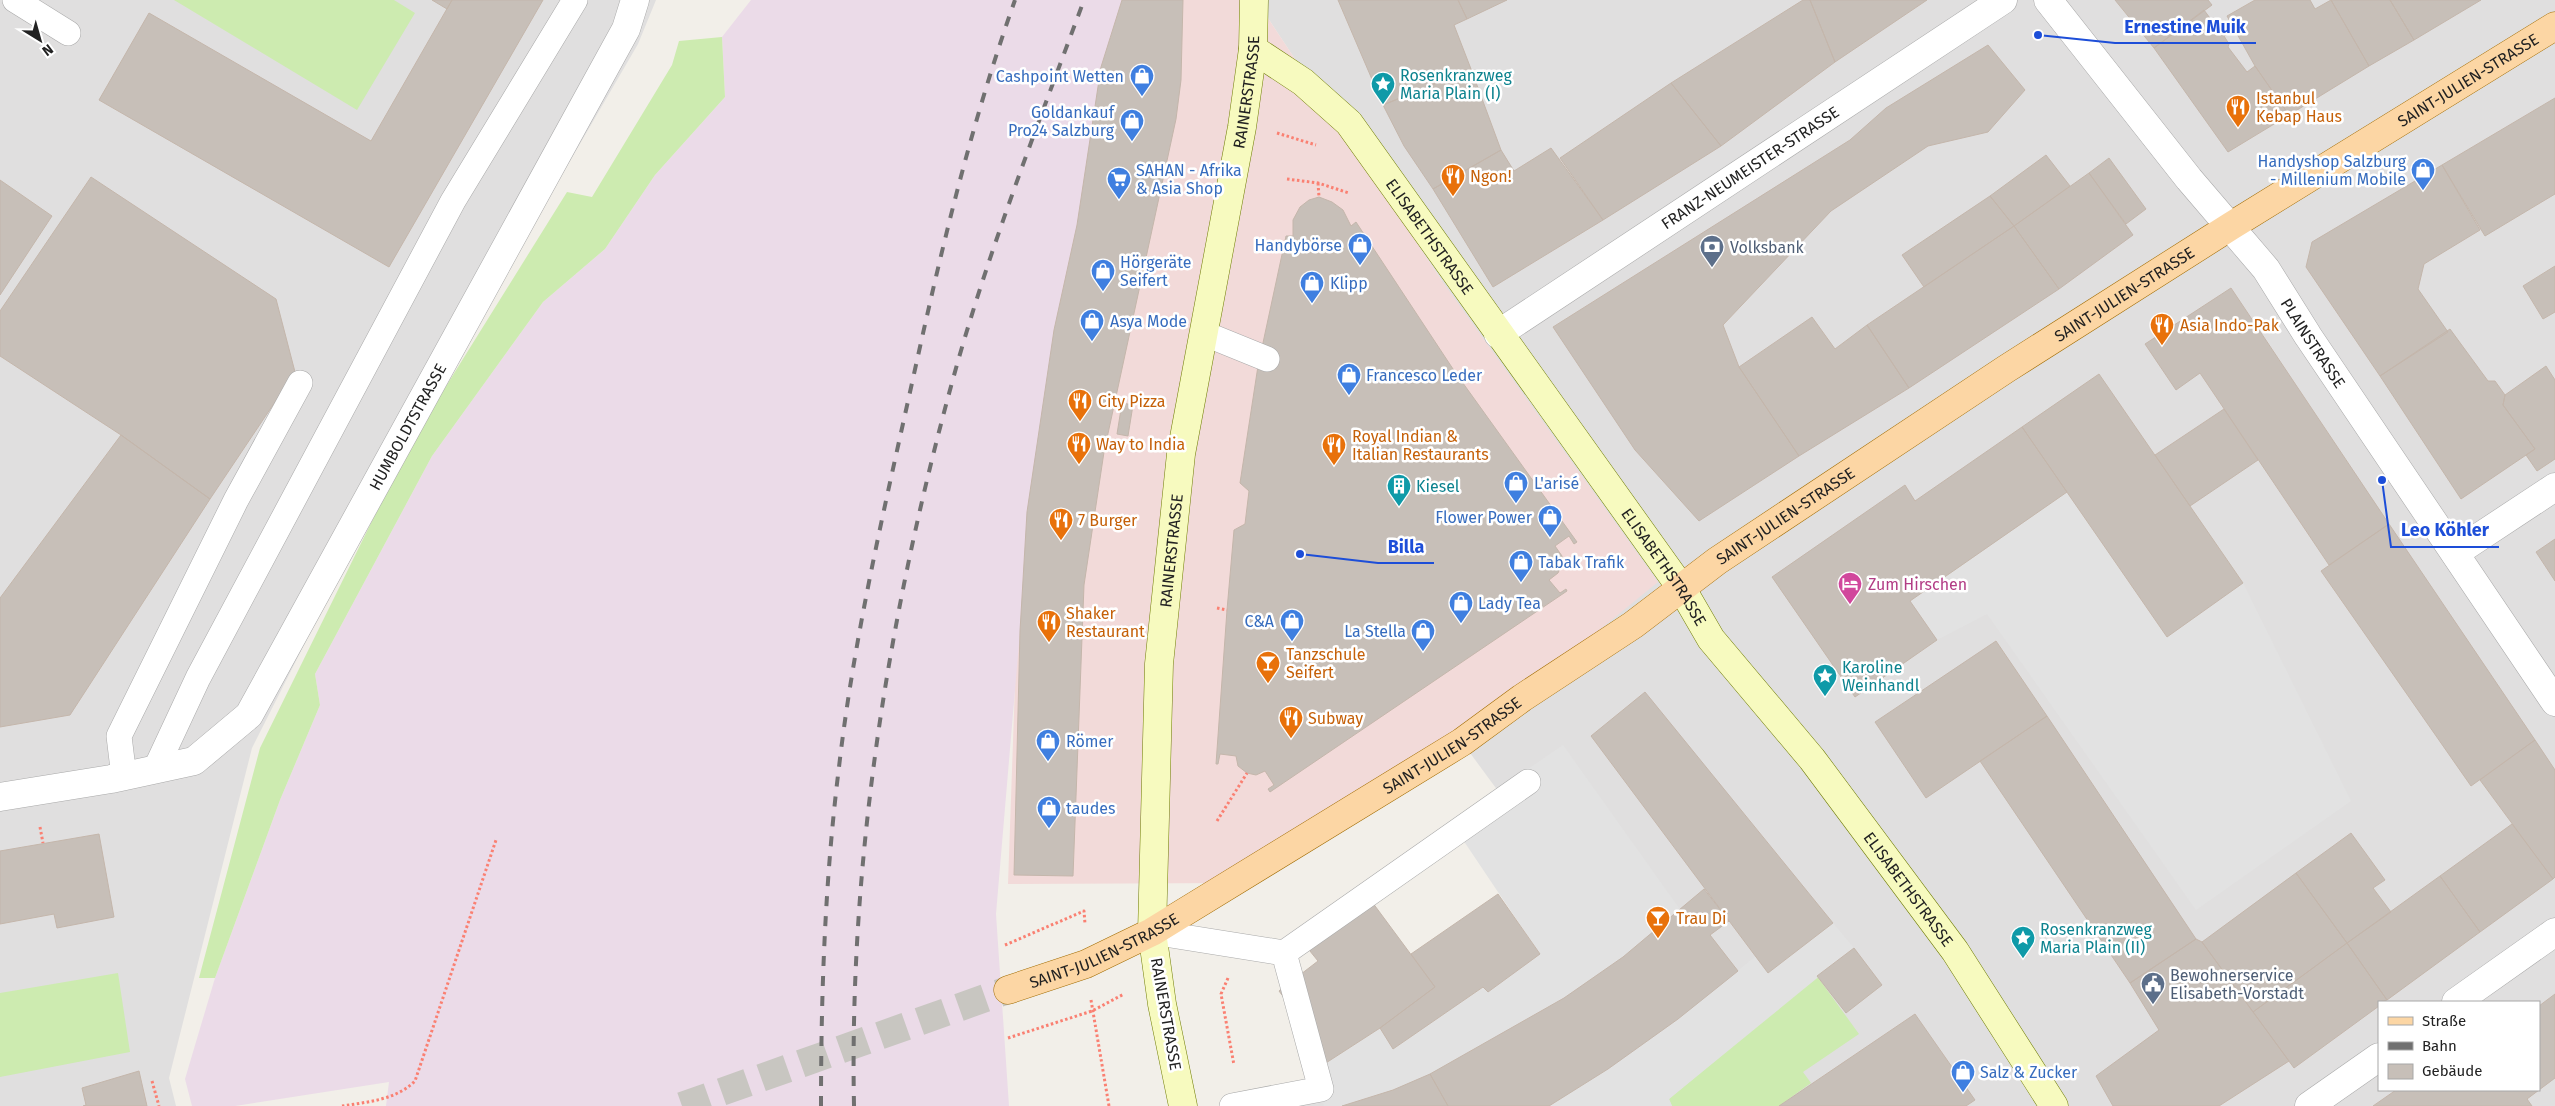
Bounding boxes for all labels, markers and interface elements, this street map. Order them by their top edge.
callout: Ernestine Muik [2115,10,2256,43]
north arrow [15,15,65,65]
text: Ernestine Muik [2124,16,2247,38]
street label: SAINT-JULIEN-STRASSE [2394,29,2542,130]
street label: RAINERSTRASSE [1229,35,1263,150]
text: N [39,40,56,60]
shop icon: Cashpoint Wetten [1129,63,1155,97]
place label: Rosenkranzweg Maria Plain (I) [1400,66,1512,103]
place label: Cashpoint Wetten [996,67,1124,86]
place icon: Rosenkranzweg Maria Plain (I) [1370,71,1396,105]
place label: Istanbul Kebap Haus [2256,89,2342,126]
restaurant icon: Istanbul Kebap Haus [2225,94,2251,128]
street label: FRANZ-NEUMEISTER-STRASSE [1657,102,1842,233]
place label: Goldankauf Pro24 Salzburg [1008,103,1116,140]
shop icon: Goldankauf Pro24 Salzburg [1119,108,1145,142]
place label: Handyshop Salzburg - Millenium Mobile [2258,152,2407,189]
shop icon: Handyshop Salzburg - Millenium Mobile [2410,157,2436,191]
place label: SAHAN - Afrika & Asia Shop [1136,161,1242,198]
restaurant icon: Ngon! [1440,163,1466,197]
supermarket icon: SAHAN - Afrika & Asia Shop [1106,166,1132,200]
place label: Ngon! [1470,167,1512,186]
street label: ELISABETHSTRASSE [1382,175,1478,298]
shop icon: Handybörse [1347,232,1373,266]
bank icon: Volksbank [1699,234,1725,268]
place label: Handybörse [1255,236,1342,255]
place label: Volksbank [1730,238,1805,257]
street label: SAINT-JULIEN-STRASSE [2051,242,2198,345]
place label: Hörgeräte Seifert [1120,253,1192,290]
shop icon: Hörgeräte Seifert [1090,258,1116,292]
shop icon: Klipp [1299,270,1325,304]
place label: Klipp [1330,274,1368,293]
street label: PLAINSTRASSE [2277,294,2350,391]
shop icon: Asya Mode [1079,308,1105,342]
place label: Asya Mode [1110,312,1187,331]
restaurant icon: Asia Indo-Pak [2149,312,2175,346]
place label: Asia Indo-Pak [2180,316,2280,335]
street label: HUMBOLDTSTRASSE [365,360,450,493]
shop icon: Francesco Leder [1336,362,1362,396]
place label: Francesco Leder [1366,366,1483,385]
restaurant icon: City Pizza [1067,388,1093,422]
place label: City Pizza [1098,392,1166,411]
place label: Royal Indian & Italian Restaurants [1352,427,1489,464]
restaurant icon: Way to India [1066,431,1092,465]
restaurant icon: Royal Indian & Italian Restaurants [1321,432,1347,466]
place label: Way to India [1096,435,1185,454]
street label: SAINT-JULIEN-STRASSE [1713,463,1858,568]
shop icon: L'arisé [1503,470,1529,504]
building icon: Kiesel [1386,473,1412,507]
place label: L'arisé [1534,474,1579,493]
place label: Kiesel [1416,477,1460,496]
street label: RAINERSTRASSE [1155,493,1186,608]
shop icon: Flower Power [1537,504,1563,538]
street label: ELISABETHSTRASSE [1618,504,1711,629]
restaurant icon: 7 Burger [1048,507,1074,541]
place label: Flower Power [1435,508,1533,527]
place label: 7 Burger [1078,511,1138,530]
callout: Leo Köhler [2391,514,2499,547]
text: Leo Köhler [2401,519,2490,541]
callout: Billa [1378,530,1434,563]
text: Billa [1388,536,1424,558]
shop icon: Tabak Trafik [1508,549,1534,583]
place label: Tabak Trafik [1538,553,1625,572]
hotel icon: Zum Hirschen [1837,571,1863,605]
place label: Zum Hirschen [1868,575,1967,594]
shop icon: Lady Tea [1448,590,1474,624]
place label: Lady Tea [1478,594,1541,613]
place label: Shaker Restaurant [1066,604,1145,641]
shop icon: C&A [1279,608,1305,642]
restaurant icon: Shaker Restaurant [1036,609,1062,643]
place label: C&A [1244,612,1275,631]
shop icon: La Stella [1410,618,1436,652]
place label: La Stella [1344,622,1406,641]
place label: Tanzschule Seifert [1286,645,1366,682]
bar icon: Tanzschule Seifert [1255,650,1281,684]
place label: Karoline Weinhandl [1842,658,1920,695]
place icon: Karoline Weinhandl [1812,663,1838,697]
street label: SAINT-JULIEN-STRASSE [1379,692,1525,798]
restaurant icon: Subway [1278,705,1304,739]
place label: Subway [1308,709,1363,728]
shop icon: Römer [1035,728,1061,762]
place label: Römer [1066,732,1114,751]
shop icon: taudes [1036,795,1062,829]
place label: taudes [1066,799,1115,818]
street label: ELISABETHSTRASSE [1860,828,1958,950]
bar icon: Trau Di [1645,905,1671,939]
street label: SAINT-JULIEN-STRASSE [1027,908,1182,992]
place label: Trau Di [1676,909,1726,928]
place label: Rosenkranzweg Maria Plain (II) [2040,920,2152,957]
place icon: Rosenkranzweg Maria Plain (II) [2010,925,2036,959]
street label: RAINERSTRASSE [1147,956,1185,1072]
place label: Bewohnerservice Elisabeth-Vorstadt [2170,966,2304,1003]
public building icon: Bewohnerservice Elisabeth-Vorstadt [2140,971,2166,1005]
legend [2378,1001,2540,1091]
text: Straße [2422,1012,2466,1030]
text: Bahn [2422,1037,2457,1055]
shop icon: Salz & Zucker [1950,1059,1976,1093]
text: Gebäude [2422,1062,2482,1080]
place label: Salz & Zucker [1980,1063,2078,1082]

